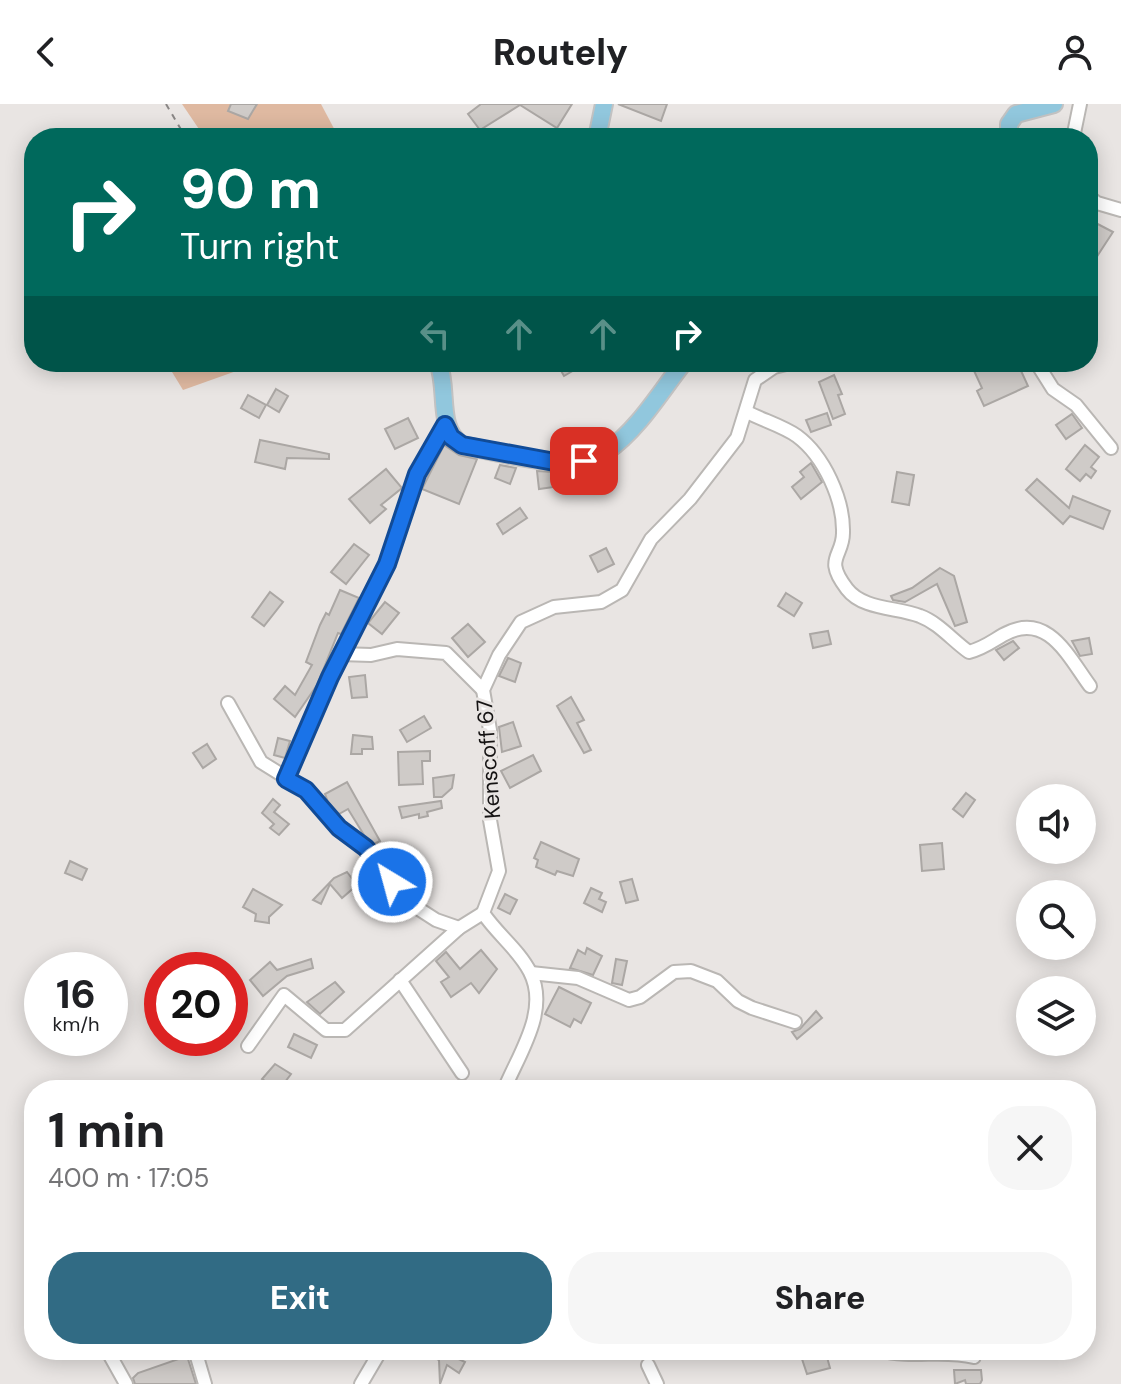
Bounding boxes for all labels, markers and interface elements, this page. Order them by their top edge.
text: Routely [493,29,628,76]
icon: back [24,30,68,74]
icon: person [1053,30,1097,74]
text: 90 m [180,152,321,225]
icon: right [48,160,152,264]
text: Turn right [180,223,339,270]
icon: left [413,312,457,356]
icon: ahead [497,312,541,356]
icon: ahead [581,312,625,356]
icon: right [665,312,709,356]
pin [550,427,618,495]
icon: arrive [562,439,606,483]
street label: Kenscoff 67 [470,698,507,820]
map controls [1016,784,1096,1056]
button: sound [1016,784,1096,864]
position arrow [350,840,434,924]
button: search [1016,880,1096,960]
speed limit sign: 20 [144,952,248,1056]
text: 16 [56,968,96,1020]
button: layers [1016,976,1096,1056]
text: km/h [52,1011,100,1037]
text: 1 min [48,1099,165,1162]
button: close [988,1106,1072,1190]
text: 400 m · 17:05 [48,1161,209,1195]
button: Exit [48,1252,552,1344]
button: Share [568,1252,1072,1344]

